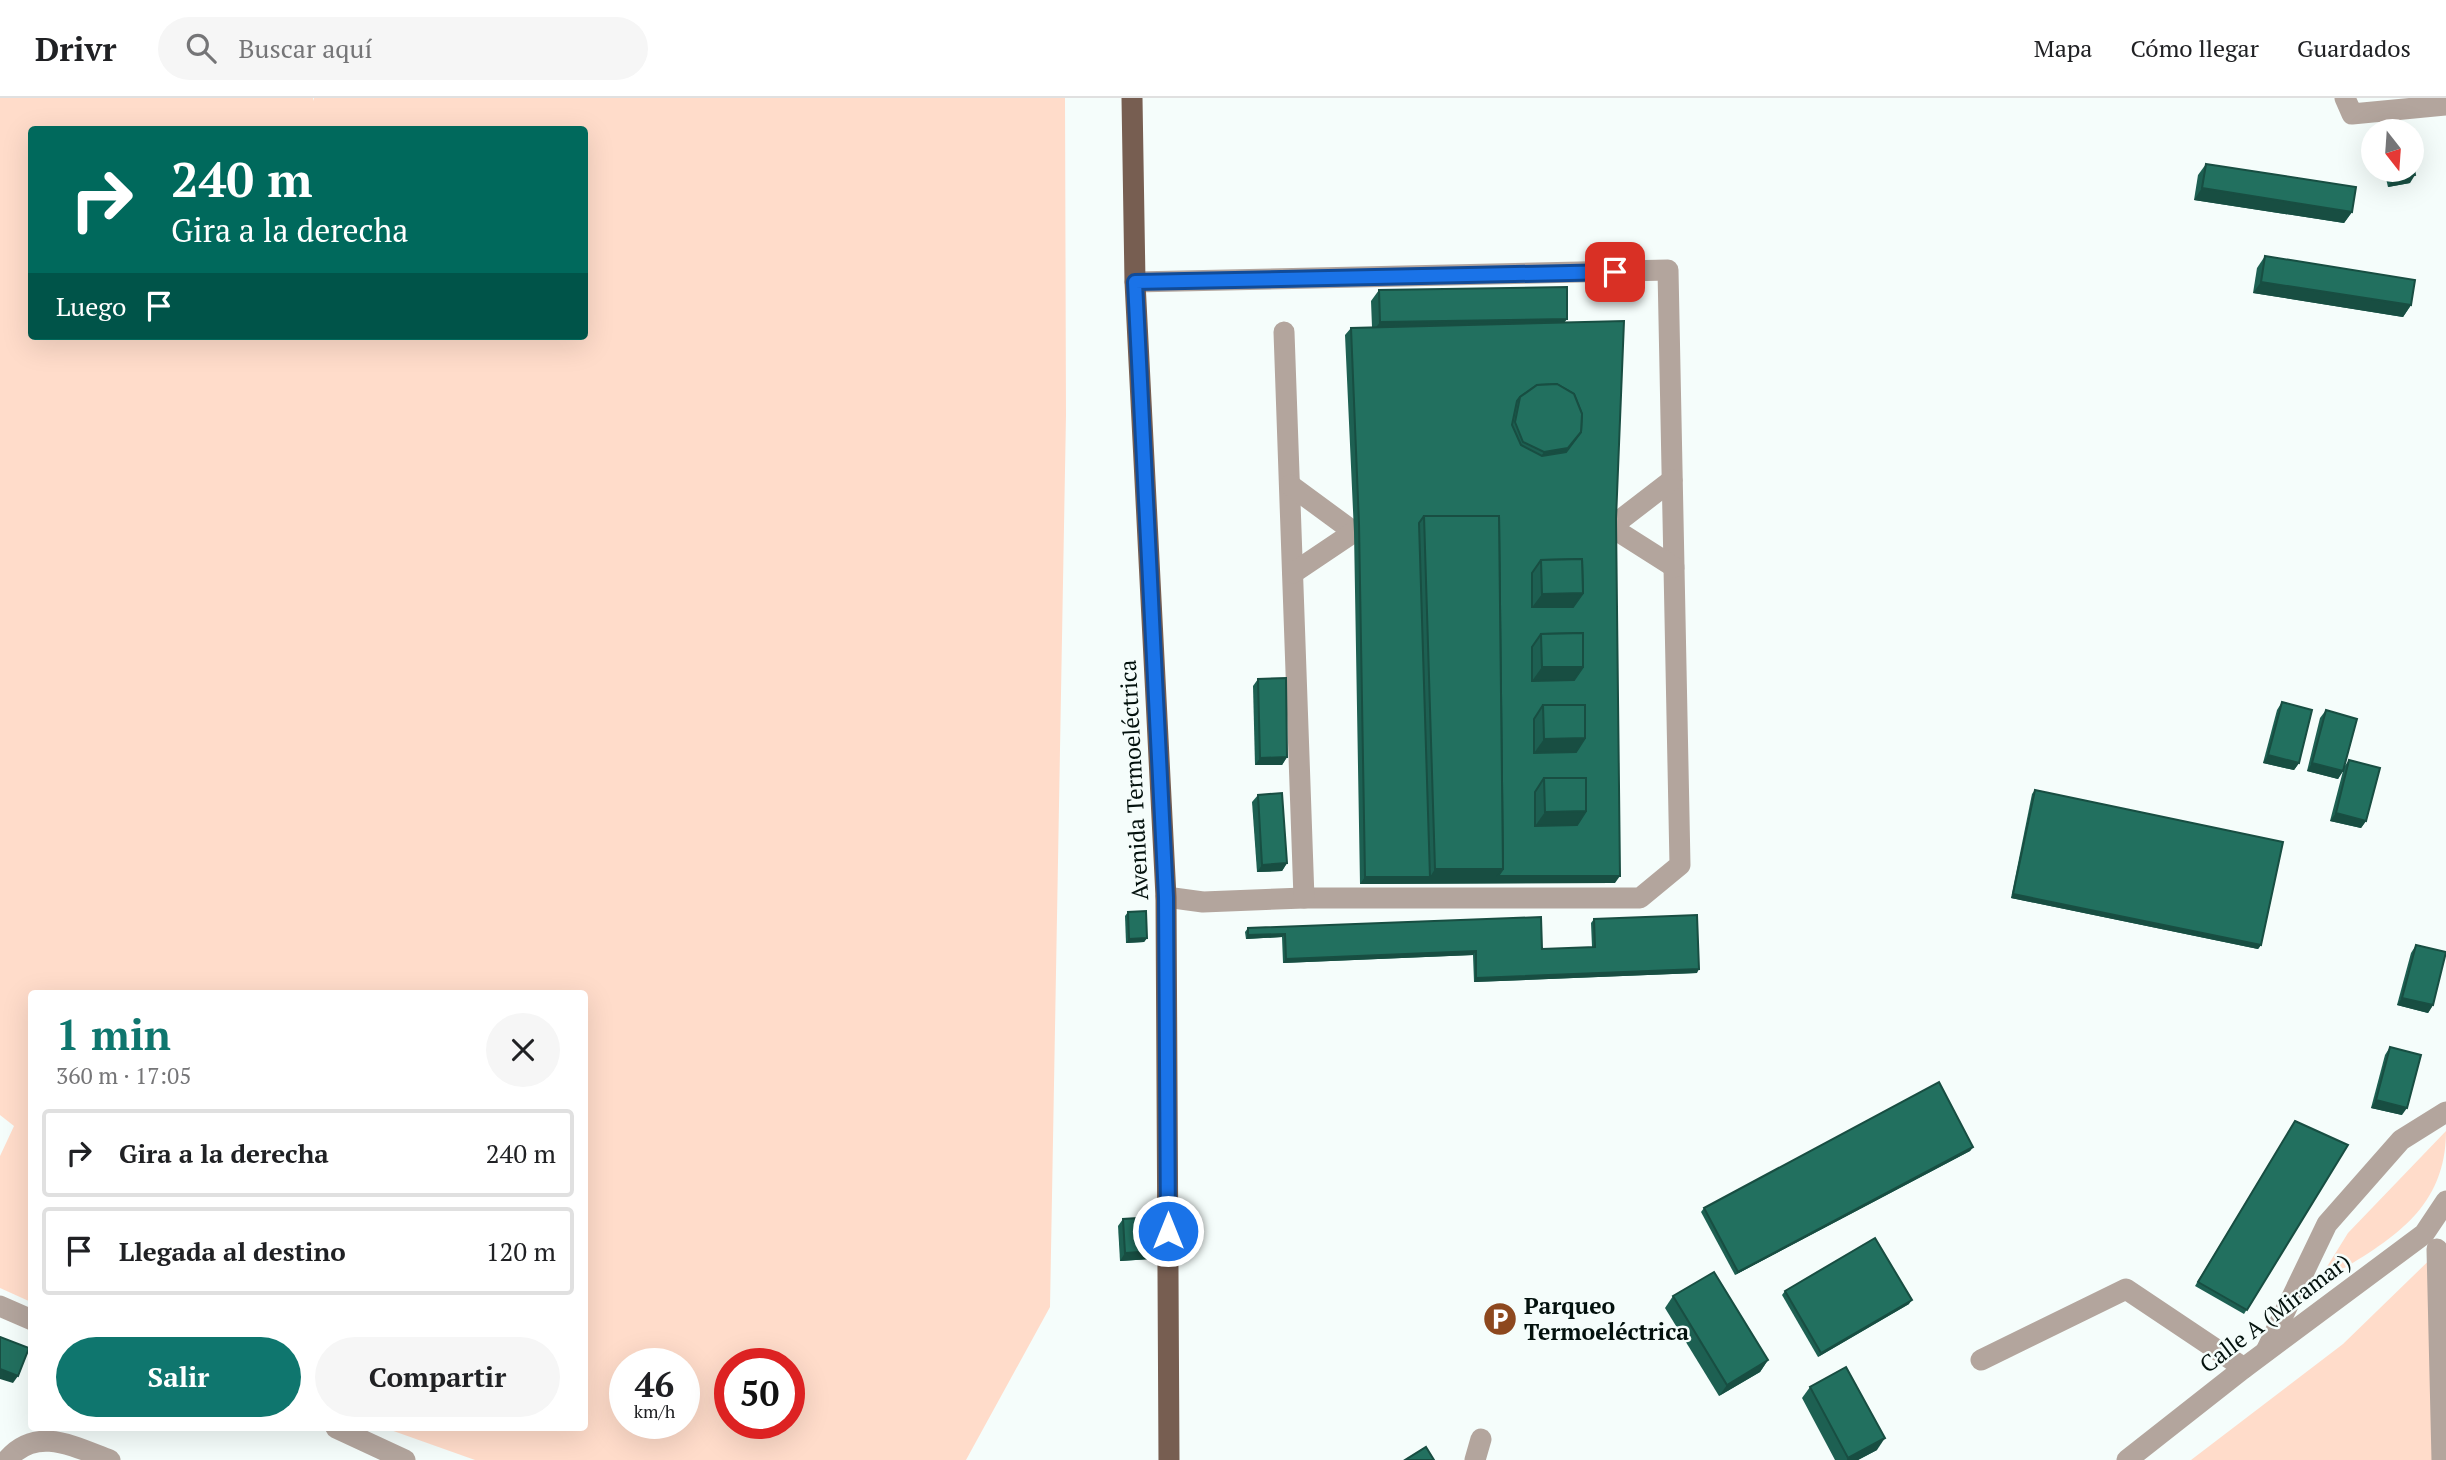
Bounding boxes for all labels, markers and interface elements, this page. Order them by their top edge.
search box [158,17,648,80]
text: Drivr [35,27,116,70]
icon: search [182,29,220,67]
text: Buscar aquí [238,31,372,65]
text: Mapa [2034,32,2092,64]
text: Cómo llegar [2130,32,2259,64]
text: Guardados [2297,32,2411,64]
north arrow [2361,119,2424,182]
map controls [2361,119,2424,182]
text: 240 m [171,146,313,211]
icon: right [56,154,147,245]
text: Gira a la derecha [171,209,408,251]
pin [1585,242,1645,302]
icon: arrive [1596,253,1634,291]
icon: arrive [140,287,178,325]
text: Luego [56,289,126,323]
street label: Avenida Termoeléctrica [1112,659,1155,901]
text: 1 min [56,1006,171,1062]
button: close [486,1013,560,1087]
text: 360 m · 17:05 [56,1060,191,1091]
icon: right [60,1134,98,1172]
text: Gira a la derecha [119,1136,329,1170]
text: 240 m [486,1136,556,1170]
position arrow [1131,1194,1205,1268]
icon: arrive [60,1232,98,1270]
text: Llegada al destino [119,1234,346,1268]
text: 120 m [486,1234,556,1268]
street label: Calle A (Miramar) [2193,1246,2356,1380]
place label: Parqueo Termoeléctrica [1524,1290,1689,1347]
parking icon: Parqueo Termoeléctrica [1481,1300,1519,1338]
button: Salir [56,1337,301,1417]
button: Compartir [315,1337,560,1417]
speed limit sign: 50 [714,1348,805,1439]
text: 46 [635,1361,674,1407]
text: km/h [634,1399,675,1423]

